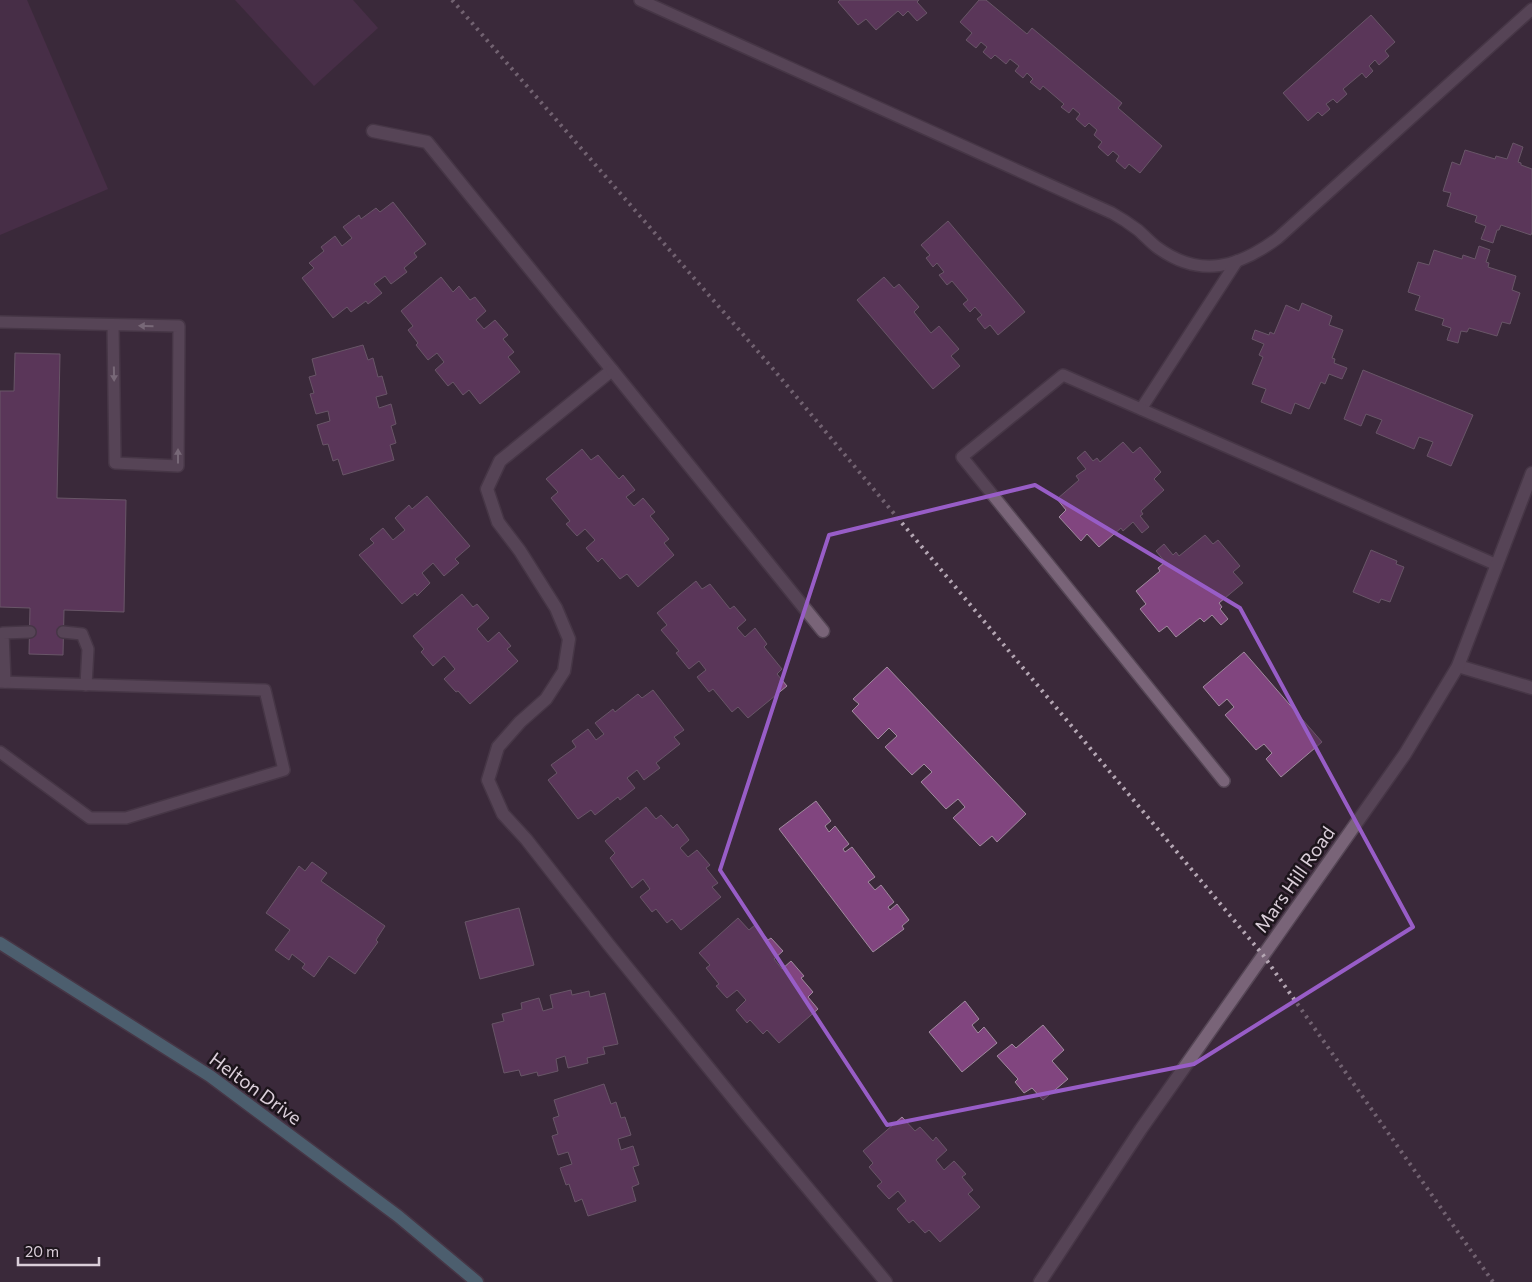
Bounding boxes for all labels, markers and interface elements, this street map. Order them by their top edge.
one-way arrow [138,322,154,330]
one-way arrow [110,366,118,382]
one-way arrow [174,448,182,464]
street label: Mars Hill Road [1249,822,1339,936]
street label: Helton Drive [205,1047,307,1129]
scale bar [18,1234,99,1266]
text: 20 m [25,1242,59,1260]

